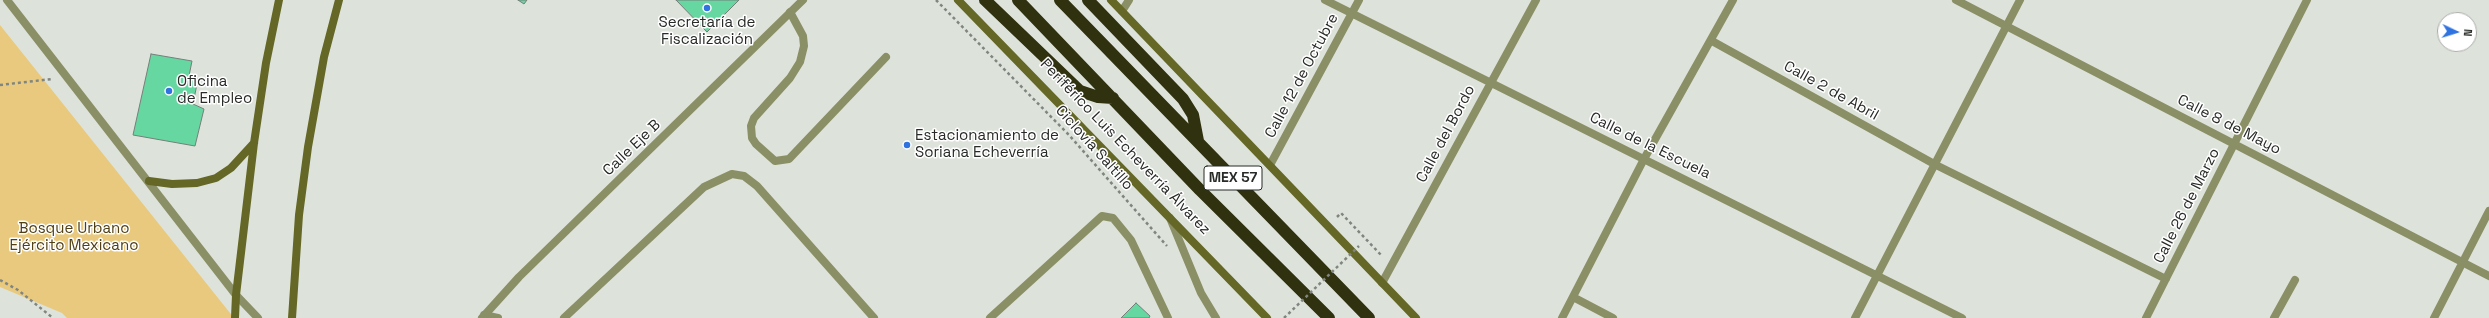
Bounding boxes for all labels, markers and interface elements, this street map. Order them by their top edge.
marker: Secretaría de Fiscalización [702,3,712,13]
street label: Calle 12 de Octubre [1262,11,1342,141]
north arrow [2437,12,2477,52]
place label: Secretaría de Fiscalización [659,14,755,49]
text: N [2461,29,2475,37]
street label: Periférico Luis Echeverría Álvarez [1036,55,1214,239]
street label: Calle 2 de Abril [1780,57,1882,125]
place label: Oficina de Empleo [177,73,252,108]
street label: Calle del Bordo [1413,82,1479,186]
marker: Oficina de Empleo [164,86,174,96]
street label: Calle 8 de Mayo [2174,91,2284,159]
street label: Ciclovía Saltillo [1051,102,1137,194]
street label: Calle de la Escuela [1586,109,1714,183]
street label: Calle Eje B [599,116,665,180]
place label: Estacionamiento de Soriana Echeverría [915,127,1059,162]
marker: Estacionamiento de Soriana Echeverría [902,140,912,150]
street label: Calle 26 de Marzo [2150,145,2224,267]
road number: MEX 57 [1204,166,1262,190]
park label: Bosque Urbano Ejército Mexicano [10,220,138,255]

